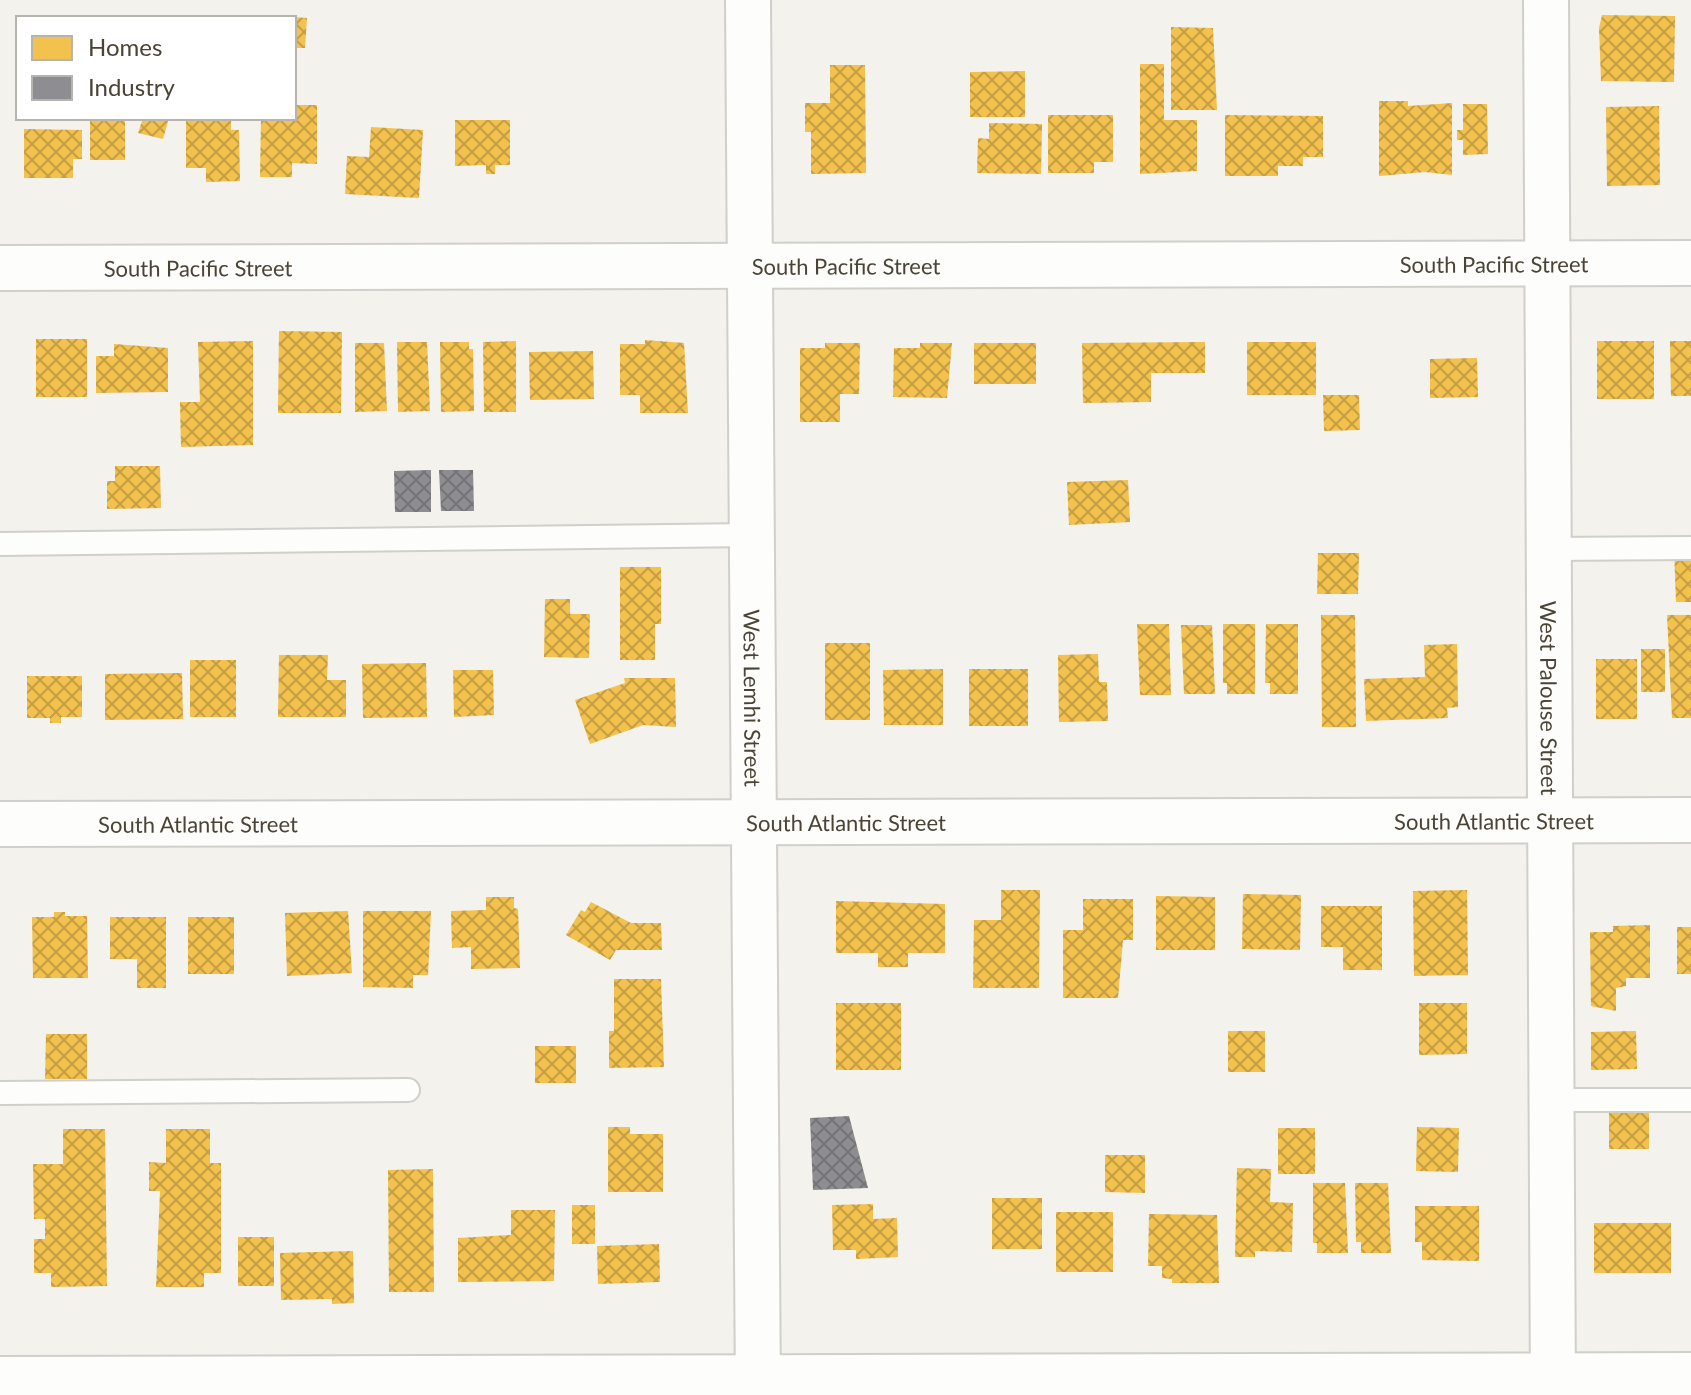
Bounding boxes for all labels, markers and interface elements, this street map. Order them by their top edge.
legend [16,16,296,120]
text: Homes [88,32,162,61]
text: Industry [88,72,175,101]
street label: South Pacific Street [1400,250,1589,277]
street label: South Pacific Street [752,252,941,279]
street label: South Pacific Street [104,254,293,281]
street label: West Palouse Street [1536,601,1563,796]
street label: West Lemhi Street [739,609,767,787]
street label: South Atlantic Street [1394,807,1594,834]
street label: South Atlantic Street [746,808,946,836]
street label: South Atlantic Street [98,810,298,837]

